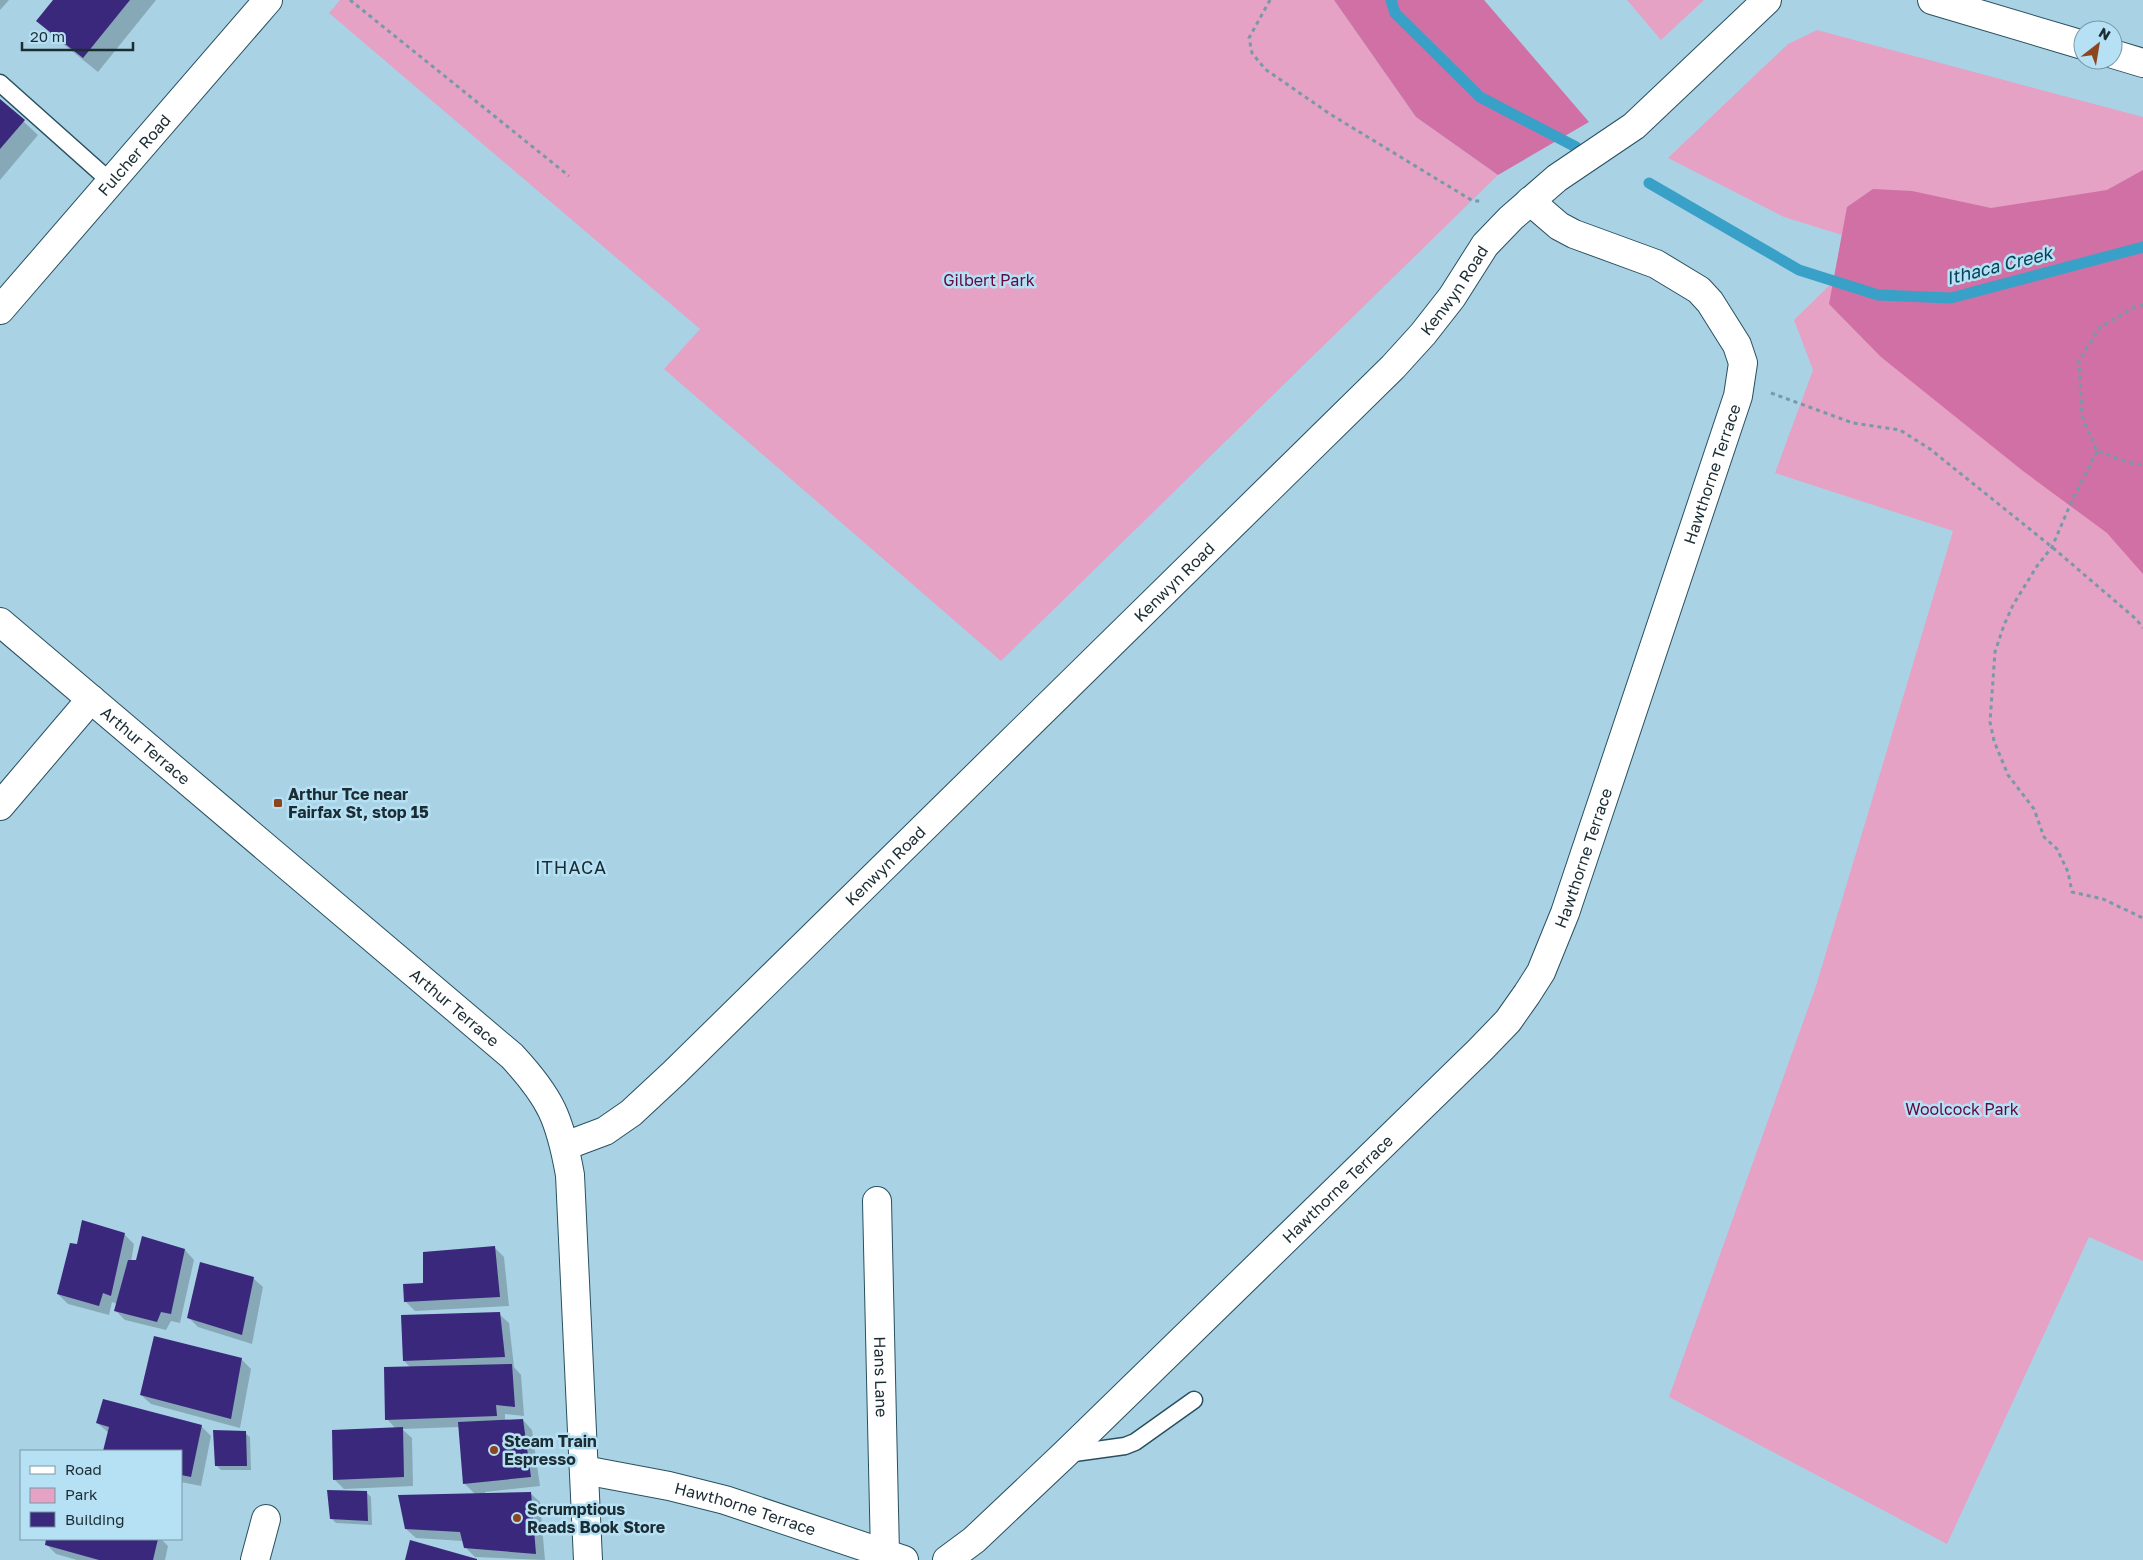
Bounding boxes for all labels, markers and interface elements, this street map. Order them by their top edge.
scale bar [22,20,134,52]
north arrow [2073,20,2123,70]
text: N [2096,23,2114,43]
text: 20 m [30,27,65,45]
street label: Fulcher Road [93,110,175,200]
water label: Ithaca Creek [1944,241,2056,289]
street label: Kenwyn Road [1416,242,1492,339]
park label: Gilbert Park [943,270,1035,290]
street label: Hawthorne Terrace [1679,401,1745,547]
street label: Kenwyn Road [1130,538,1219,626]
street label: Arthur Terrace [97,702,194,789]
place label: Arthur Tce near Fairfax St, stop 15 [288,784,429,822]
street label: Hawthorne Terrace [1550,785,1616,931]
marker: Arthur Tce near Fairfax St, stop 15 [272,797,284,809]
street label: Kenwyn Road [841,822,930,910]
district label: ITHACA [535,856,607,878]
street label: Arthur Terrace [406,964,503,1051]
park label: Woolcock Park [1905,1099,2019,1119]
street label: Hawthorne Terrace [1278,1130,1397,1247]
street label: Hans Lane [870,1336,892,1418]
place label: Steam Train Espresso [504,1431,597,1469]
marker: Steam Train Espresso [488,1444,500,1456]
legend [20,1450,182,1540]
text: Road [65,1460,102,1478]
street label: Hawthorne Terrace [673,1478,818,1540]
text: Park [65,1485,98,1503]
place label: Scrumptious Reads Book Store [527,1499,665,1537]
text: Building [65,1510,125,1528]
marker: Scrumptious Reads Book Store [511,1512,523,1524]

